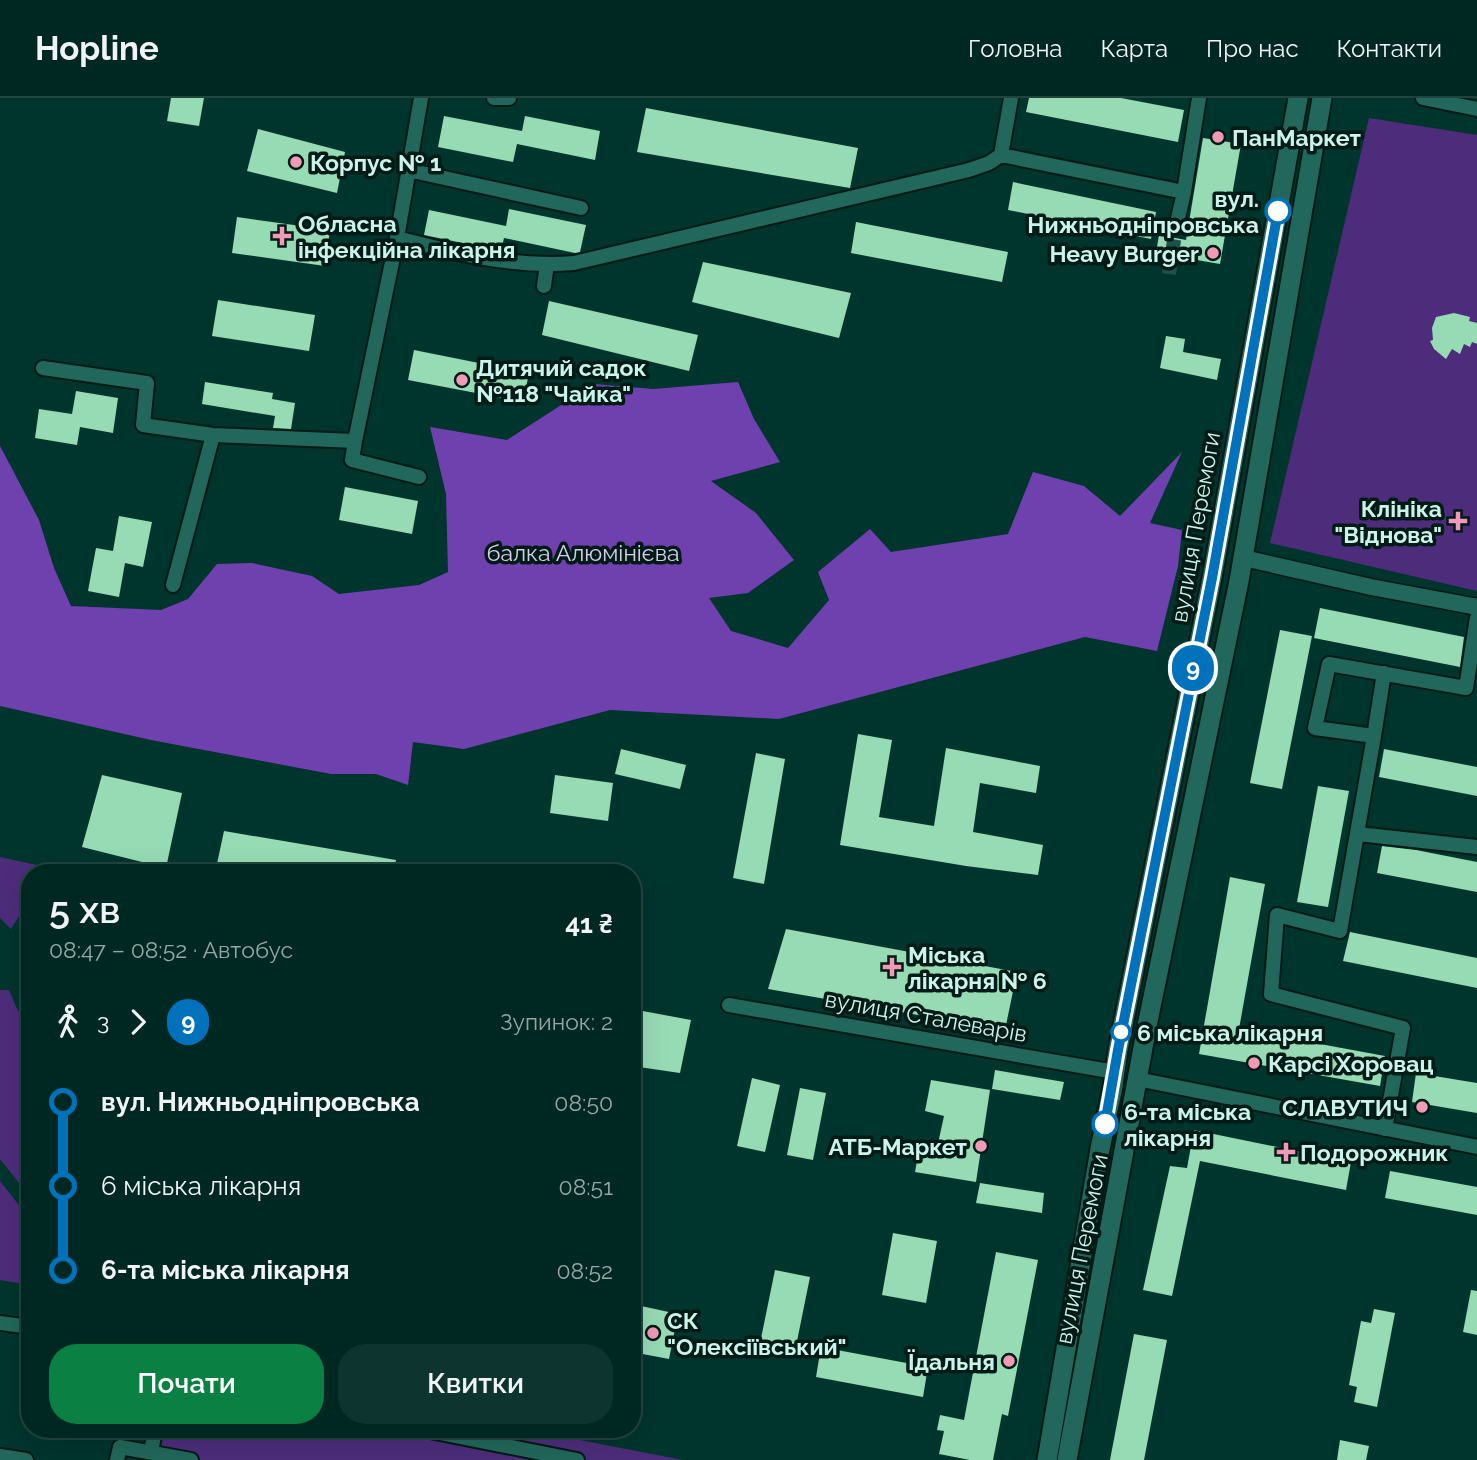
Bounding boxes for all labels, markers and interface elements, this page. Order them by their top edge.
text: Hopline [35,29,159,68]
text: Головна [968,34,1062,63]
text: Карта [1100,34,1168,63]
text: Про нас [1206,34,1299,63]
text: Контакти [1337,34,1442,63]
place label: ПанМаркет [1232,124,1362,151]
marker: ПанМаркет [1210,129,1226,145]
place label: Корпус № 1 [310,149,441,176]
marker: Корпус № 1 [288,154,304,170]
place label: вул. Нижньодніпровська [1027,185,1259,238]
marker: вул. Нижньодніпровська [1265,198,1291,224]
place label: Обласна інфекційна лікарня [298,210,516,263]
marker: Обласна інфекційна лікарня [272,226,292,246]
place label: Heavy Burger [1049,240,1199,267]
marker: Heavy Burger [1205,245,1221,261]
place label: Дитячий садок №118 "Чайка" [476,354,647,407]
marker: Дитячий садок №118 "Чайка" [454,372,470,388]
street label: вулиця Перемоги [1165,430,1225,624]
place label: Клініка "Віднова" [1334,495,1442,548]
marker: Клініка "Віднова" [1448,511,1468,531]
park label: балка Алюмінієва [487,539,679,566]
line badge: 9 [1170,645,1216,691]
text: 9 [1186,653,1200,682]
text: 5 хв [49,887,120,932]
text: 41 ₴ [565,909,613,939]
text: 08:47 – 08:52 · Автобус [49,936,293,963]
place label: Мiська лiкарня № 6 [908,941,1047,994]
marker: Мiська лiкарня № 6 [882,957,902,977]
street label: вулиця Сталеварів [823,985,1029,1047]
icon: walk [49,1003,87,1041]
icon: forward [119,1003,157,1041]
text: 9 [181,1007,195,1036]
text: 3 [97,1008,109,1035]
text: Зупинок: 2 [500,1008,613,1035]
place label: 6 міська лікарня [1137,1019,1323,1046]
marker: 6 міська лікарня [1111,1022,1131,1042]
place label: Карсі Хоровац [1268,1050,1434,1077]
marker: Карсі Хоровац [1246,1055,1262,1071]
text: вул. Нижньодніпровська [101,1087,420,1117]
text: 08:50 [554,1089,613,1116]
place label: СЛАВУТИЧ [1282,1094,1408,1121]
place label: 6-та міська лікарня [1124,1098,1251,1151]
marker: СЛАВУТИЧ [1414,1099,1430,1115]
marker: 6-та міська лікарня [1092,1111,1118,1137]
place label: АТБ-Маркет [829,1133,968,1160]
marker: АТБ-Маркет [973,1138,989,1154]
place label: Подорожник [1300,1139,1448,1166]
marker: Подорожник [1278,1144,1294,1160]
street label: вулиця Перемоги [1049,1152,1113,1346]
text: 6 міська лікарня [101,1171,301,1201]
text: 08:51 [559,1173,613,1200]
text: 6-та міська лікарня [101,1255,350,1285]
text: 08:52 [556,1257,613,1284]
place label: СК "Олексіївський" [667,1307,847,1360]
marker: СК "Олексіївський" [645,1325,661,1341]
button: Почати [49,1344,324,1424]
button: Квитки [338,1344,613,1424]
place label: Їдальня [907,1348,995,1375]
marker: Їдальня [1001,1353,1017,1369]

